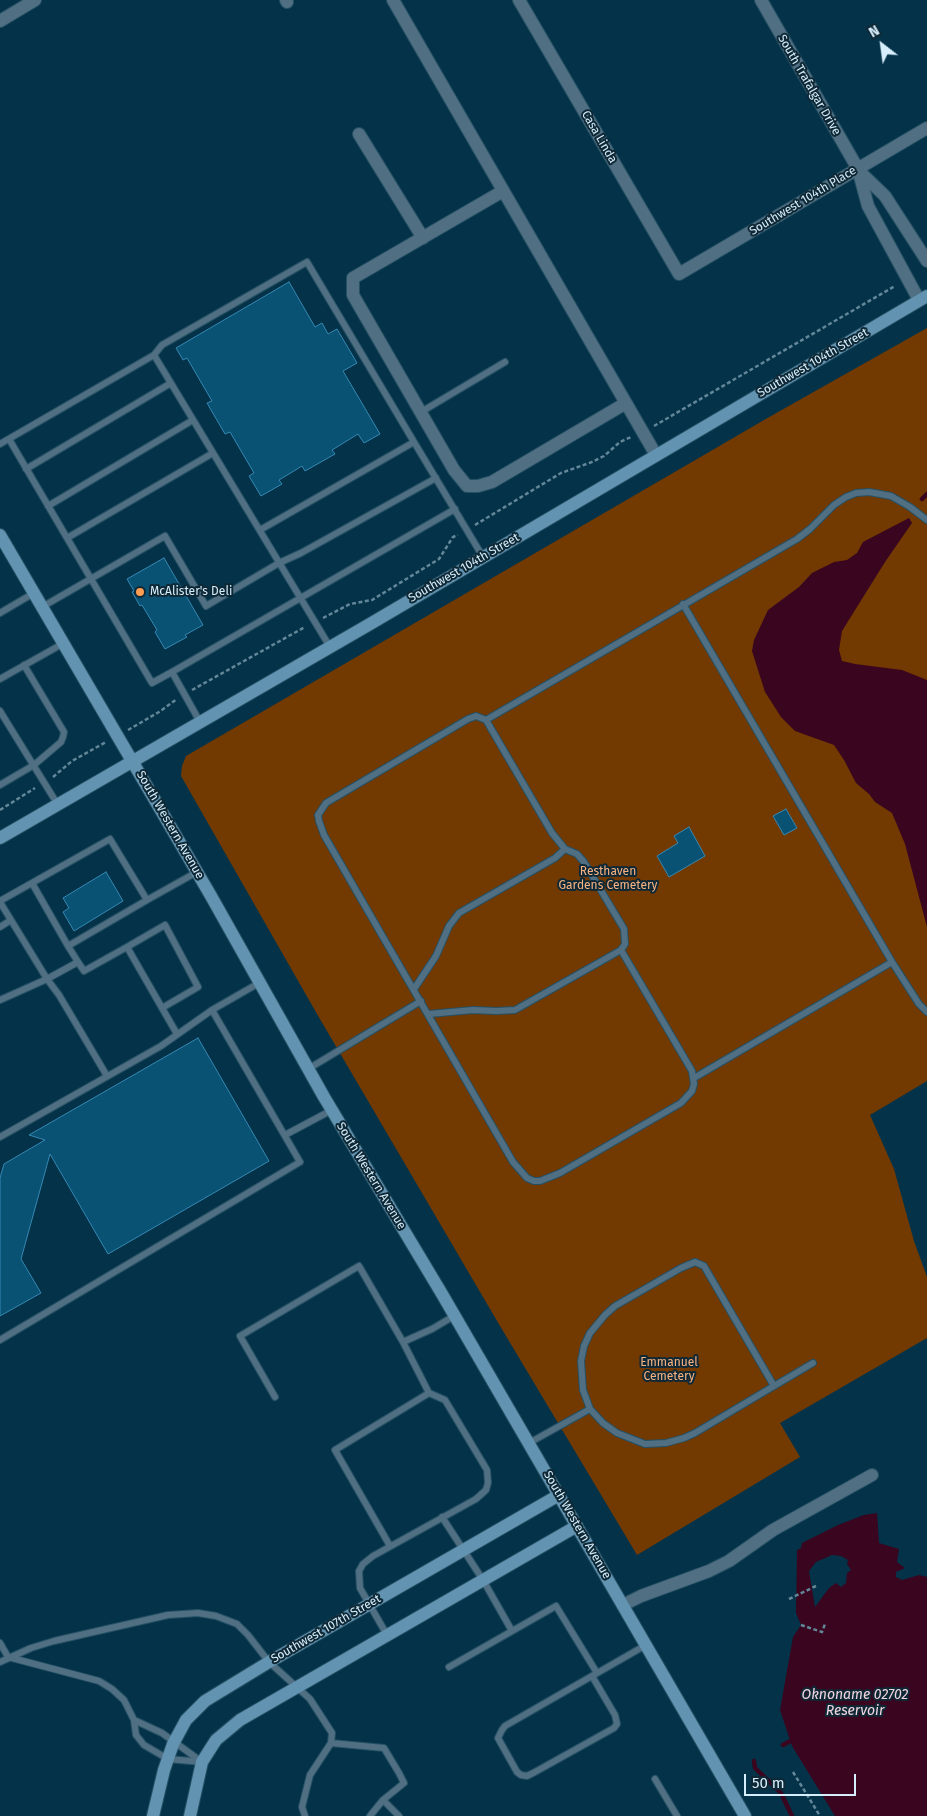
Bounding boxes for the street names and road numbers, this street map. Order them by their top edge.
street label: South Trafalgar Drive [774,32,844,138]
street label: Casa Linda [578,108,620,166]
street label: Southwest 104th Place [747,163,859,239]
street label: Southwest 104th Street [755,325,871,401]
street label: Southwest 104th Street [406,530,522,606]
street label: South Western Avenue [133,768,207,882]
street label: South Western Avenue [333,1120,409,1232]
street label: South Western Avenue [540,1468,614,1582]
street label: Southwest 107th Street [269,1592,383,1666]

